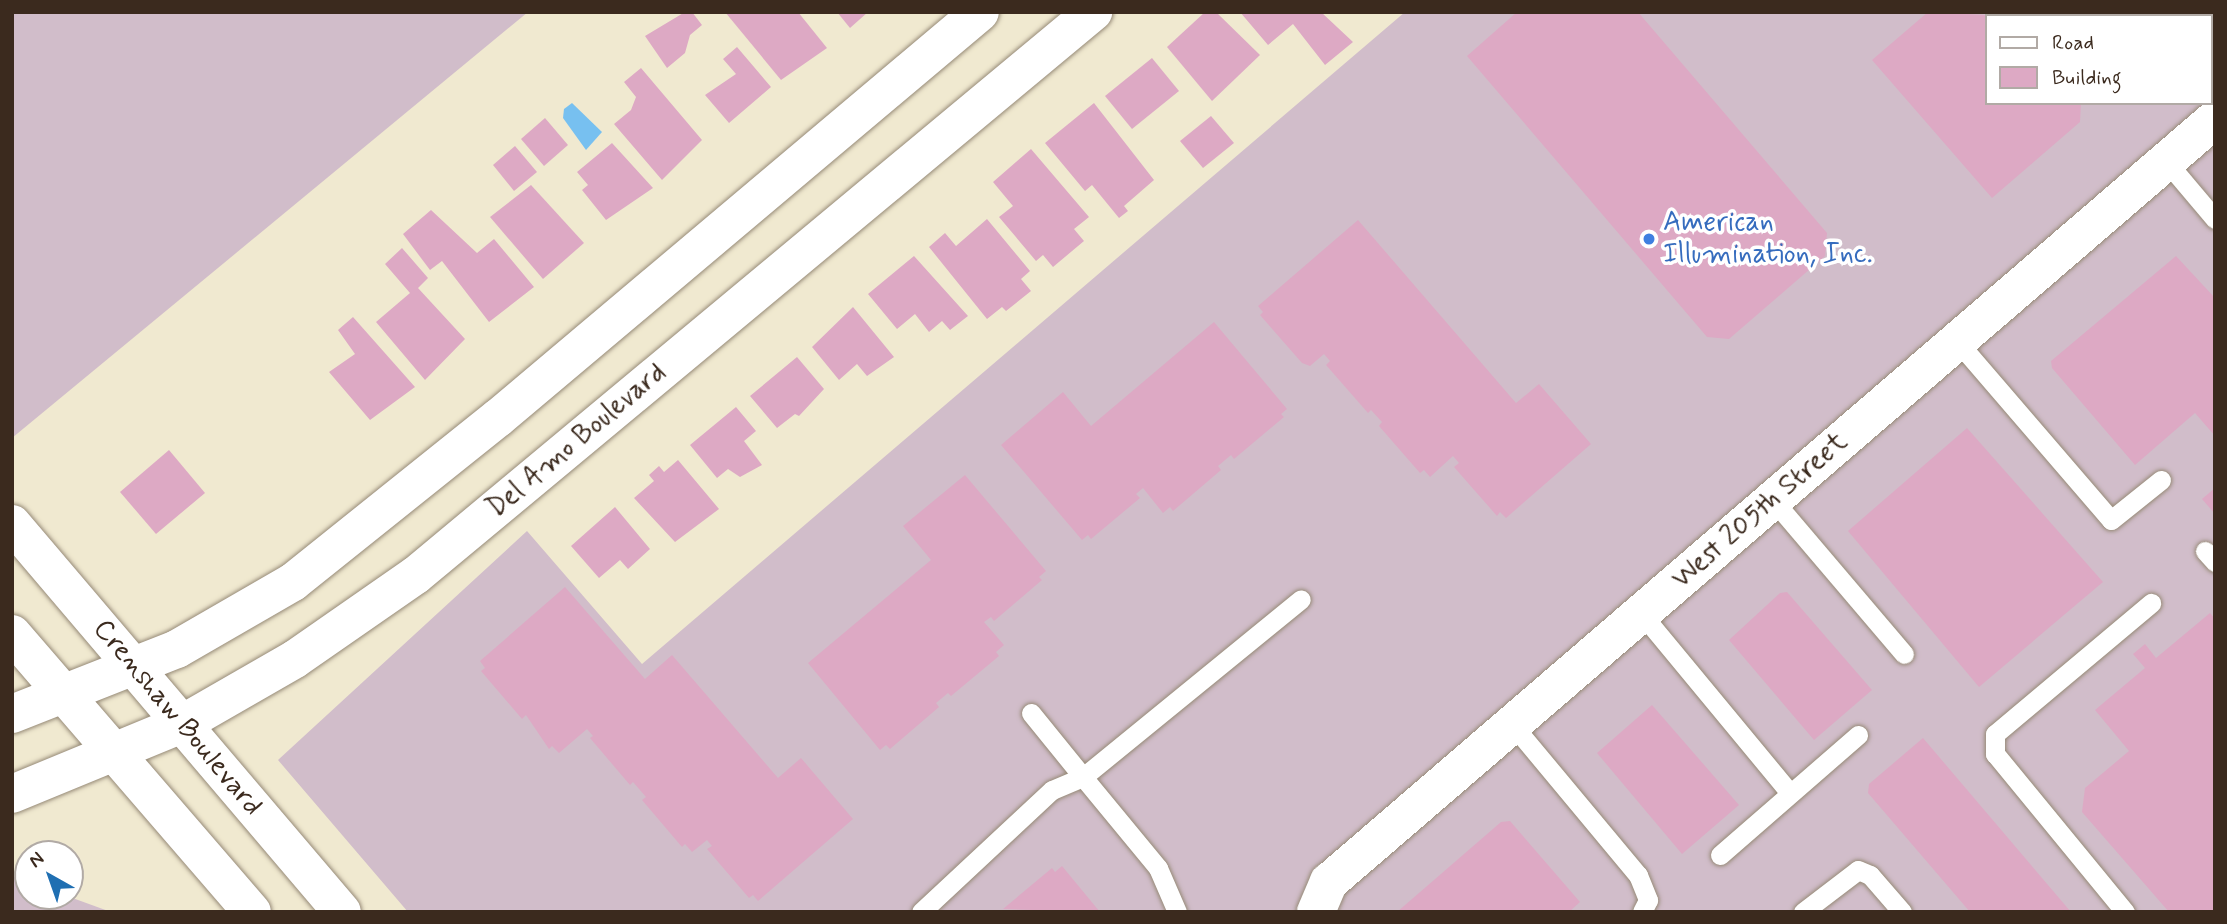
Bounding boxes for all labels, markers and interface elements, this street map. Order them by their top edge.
legend [1986,14,2213,105]
text: Road [2052,29,2094,57]
text: Building [2052,64,2122,92]
place label: American Illumination, Inc. [1663,206,1871,272]
marker: American Illumination, Inc. [1641,231,1657,247]
street label: Del Amo Boulevard [483,358,671,524]
street label: West 205th Street [1665,426,1855,596]
street label: Crenshaw Boulevard [87,615,267,821]
north arrow [14,840,84,910]
text: N [24,846,49,874]

